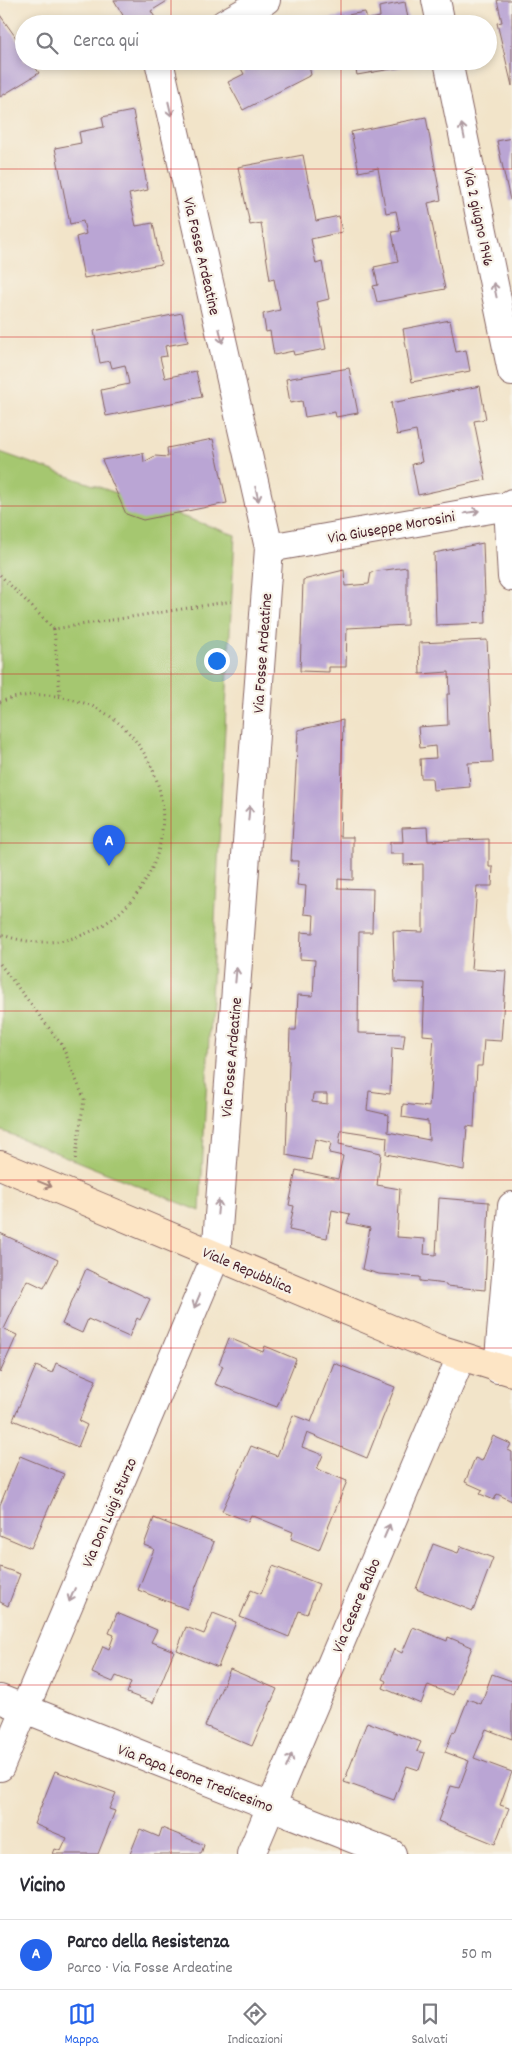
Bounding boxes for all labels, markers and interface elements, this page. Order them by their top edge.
search box [15,15,497,70]
icon: search [33,29,61,57]
text: Cerca qui [73,29,139,56]
one-way arrow [166,101,175,117]
one-way arrow [457,124,467,140]
street label: Via 2 giugno 1946 [456,166,499,269]
street label: Via Fosse Ardeatine [176,195,225,318]
one-way arrow [490,283,499,299]
one-way arrow [217,327,226,343]
one-way arrow [253,486,262,502]
street label: Via Giuseppe Morosini [326,506,457,551]
one-way arrow [464,507,480,517]
street label: Via Fosse Ardeatine [248,592,279,714]
your location [204,648,230,674]
one-way arrow [244,805,254,821]
pin: A [93,825,125,866]
one-way arrow [232,967,241,983]
street label: Via Fosse Ardeatine [216,996,249,1118]
one-way arrow [37,1180,52,1189]
one-way arrow [213,1199,223,1215]
street label: Viale Repubblica [198,1242,296,1301]
one-way arrow [192,1293,201,1308]
street label: Via Don Luigi Sturzo [77,1455,144,1571]
one-way arrow [382,1524,392,1539]
street label: Via Cesare Balbo [327,1555,388,1657]
one-way arrow [67,1587,77,1602]
street label: Via Papa Leone Tredicesimo [114,1739,276,1820]
one-way arrow [284,1754,294,1769]
text: Vicino [20,1872,65,1902]
text: Parco della Resistenza [67,1930,229,1957]
text: A [32,1943,40,1966]
text: 50 m [461,1943,492,1966]
text: Parco · Via Fosse Ardeatine [67,1957,232,1980]
tab: Mappa [64,2000,99,2050]
tab: Indicazioni [227,2000,283,2050]
tab: Salvati [411,2000,448,2050]

